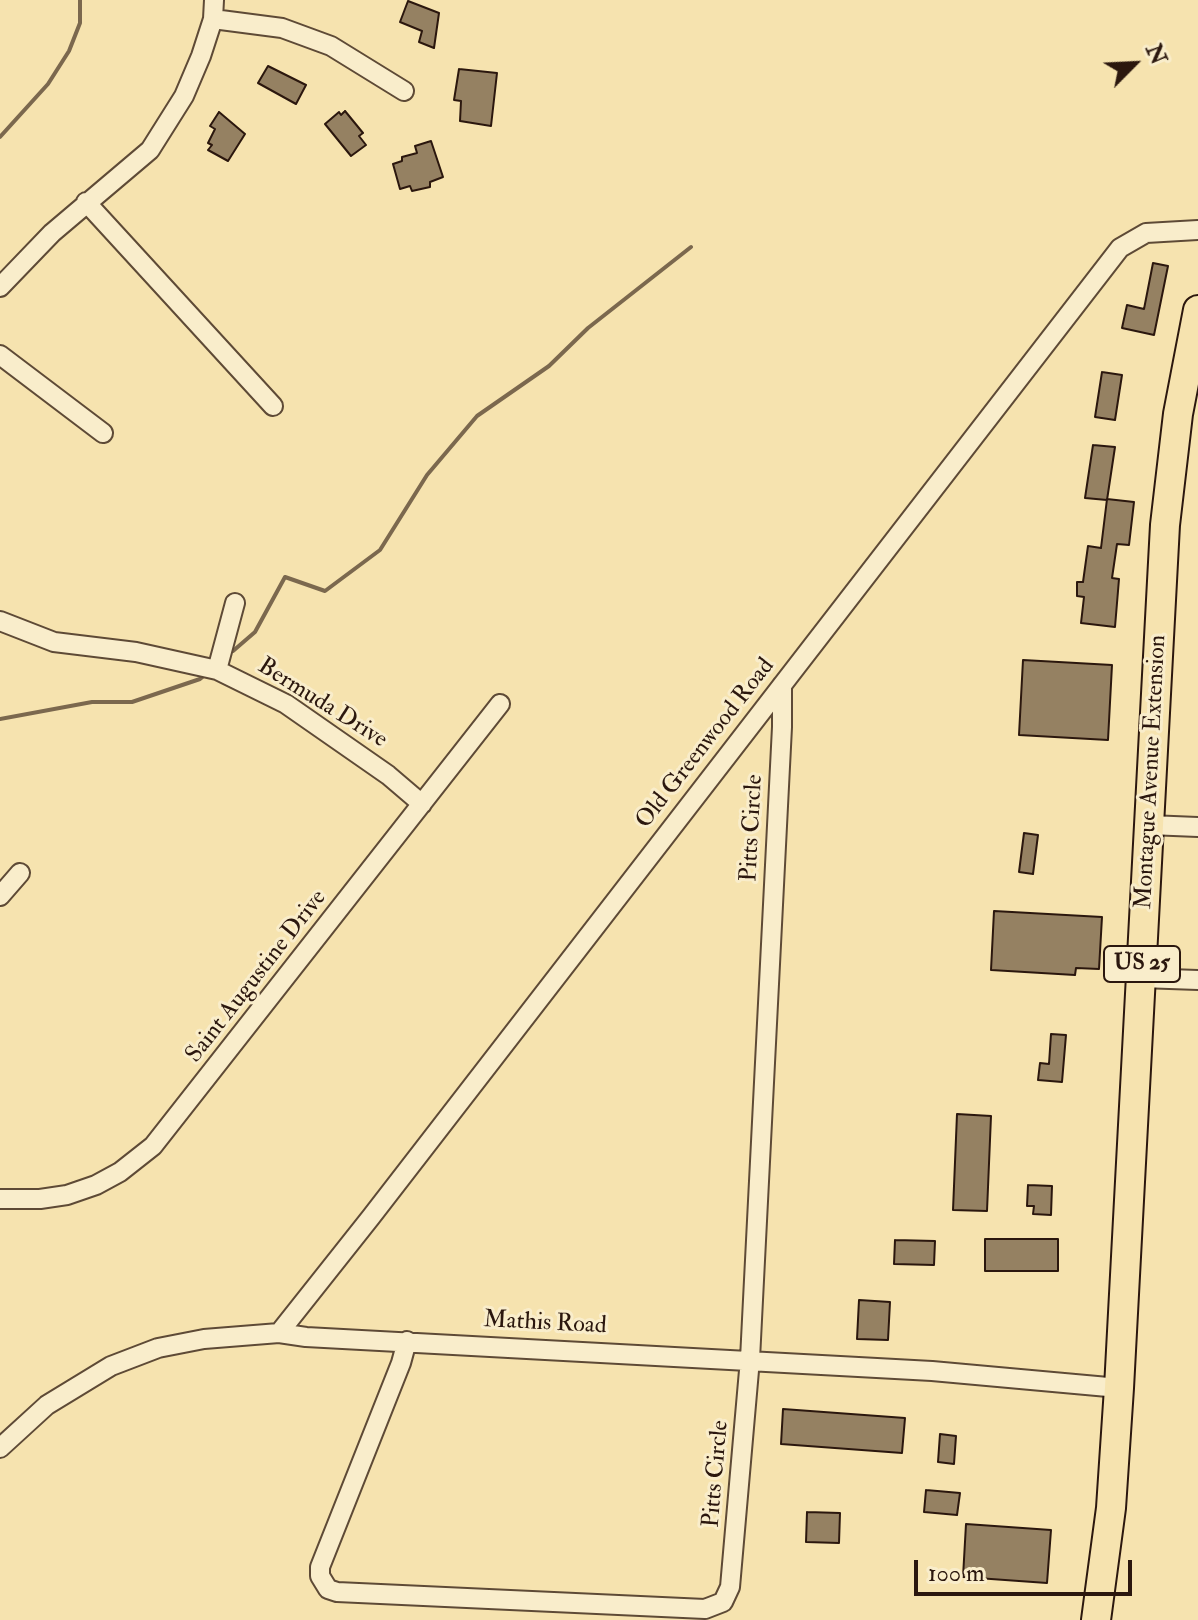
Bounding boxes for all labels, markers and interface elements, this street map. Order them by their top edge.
north arrow [1094,24,1174,104]
text: N [1139,40,1173,69]
street label: Montague Avenue Extension [1130,634,1174,910]
street label: Bermuda Drive [252,653,392,755]
street label: Old Greenwood Road [631,653,781,835]
street label: Pitts Circle [736,774,770,882]
street label: Saint Augustine Drive [181,885,333,1069]
road number: US 25 [1104,946,1180,982]
street label: Mathis Road [483,1306,607,1342]
street label: Pitts Circle [698,1419,736,1529]
scale bar [918,1544,1136,1594]
text: 100 m [928,1558,985,1589]

